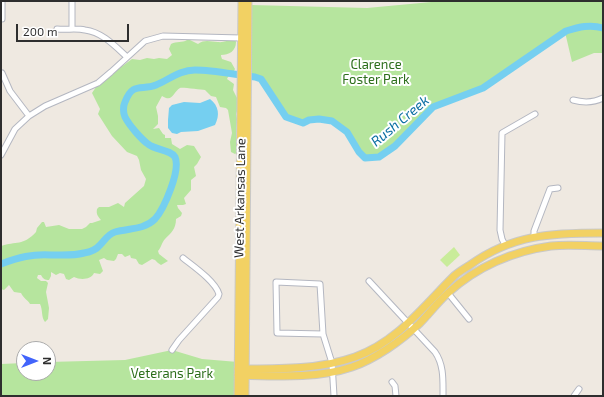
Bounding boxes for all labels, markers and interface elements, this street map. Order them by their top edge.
scale bar [18,16,131,42]
text: 200 m [23,24,57,38]
park label: Clarence Foster Park [342,57,410,88]
water label: Rush Creek [368,92,432,150]
street label: West Arkansas Lane [231,138,249,258]
north arrow [16,341,56,381]
text: N [41,357,54,365]
park label: Veterans Park [131,366,213,382]

